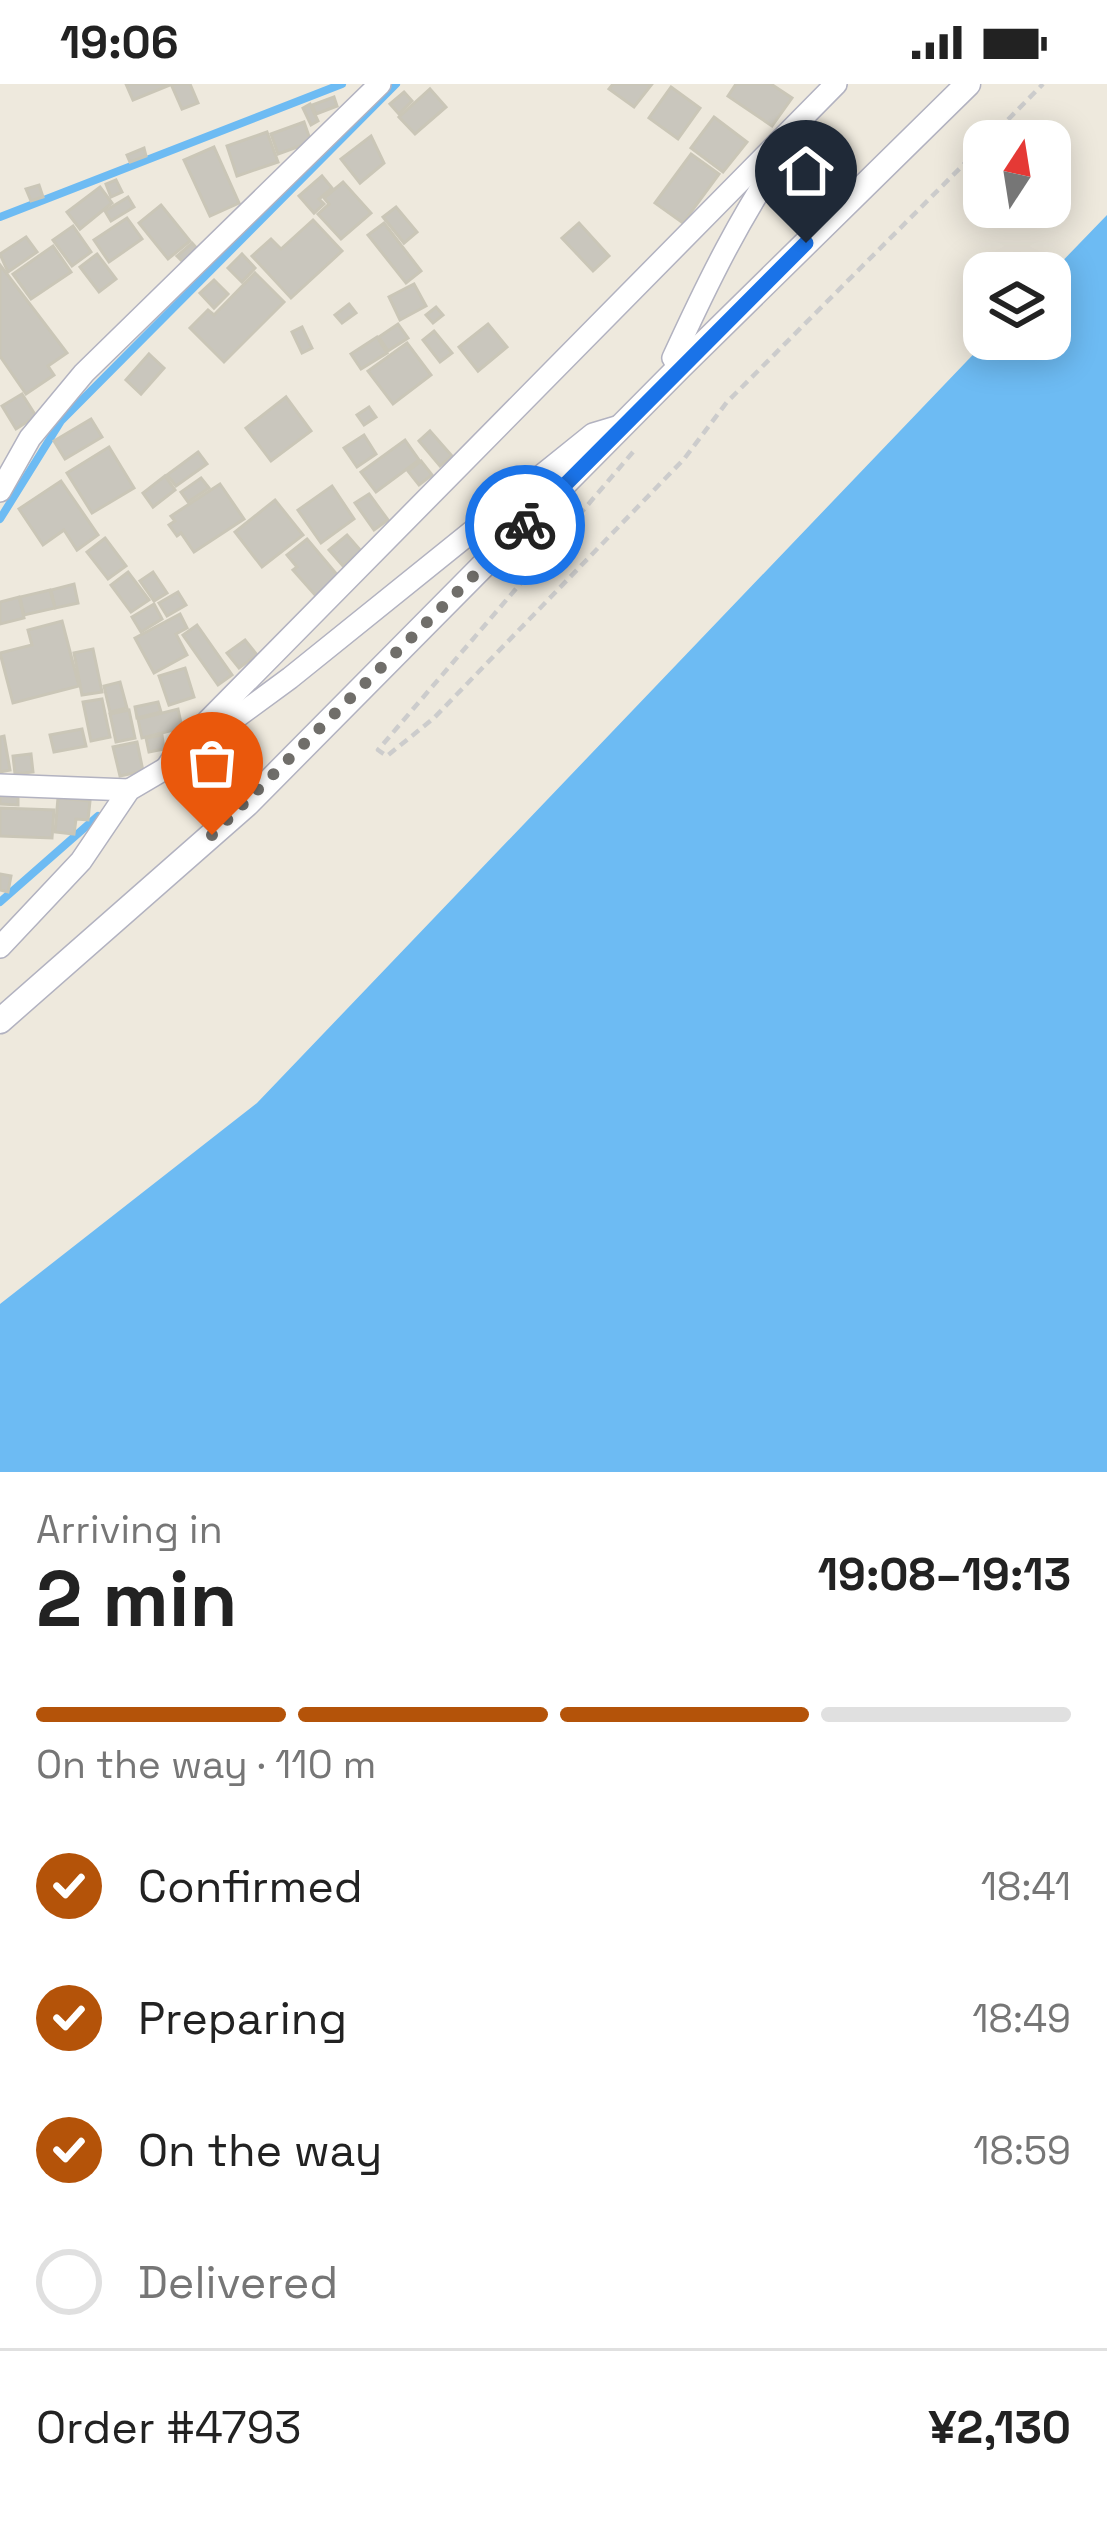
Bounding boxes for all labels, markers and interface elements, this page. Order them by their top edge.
text: 19:06 [60,14,179,71]
pin [755,120,857,243]
north arrow [963,120,1071,228]
map controls [963,120,1071,360]
icon: home [773,138,839,204]
button: layers [963,252,1071,360]
courier [465,465,585,585]
icon: bike [492,492,558,558]
pin [161,712,263,835]
icon: bag [179,730,245,796]
text: Arriving in [36,1505,223,1554]
text: 19:08–19:13 [818,1546,1071,1603]
text: 2 min [36,1549,238,1649]
text: On the way · 110 m [36,1740,376,1789]
icon: check [36,1853,102,1919]
text: Confirmed [138,1858,363,1915]
text: 18:41 [981,1862,1071,1911]
icon: check [36,1985,102,2051]
text: Preparing [138,1990,347,2047]
text: 18:49 [972,1994,1071,2043]
icon: check [36,2117,102,2183]
text: On the way [138,2122,382,2179]
text: 18:59 [973,2126,1071,2175]
text: Delivered [138,2254,338,2311]
text: Order #4793 [36,2399,301,2456]
text: ¥2,130 [929,2399,1071,2456]

